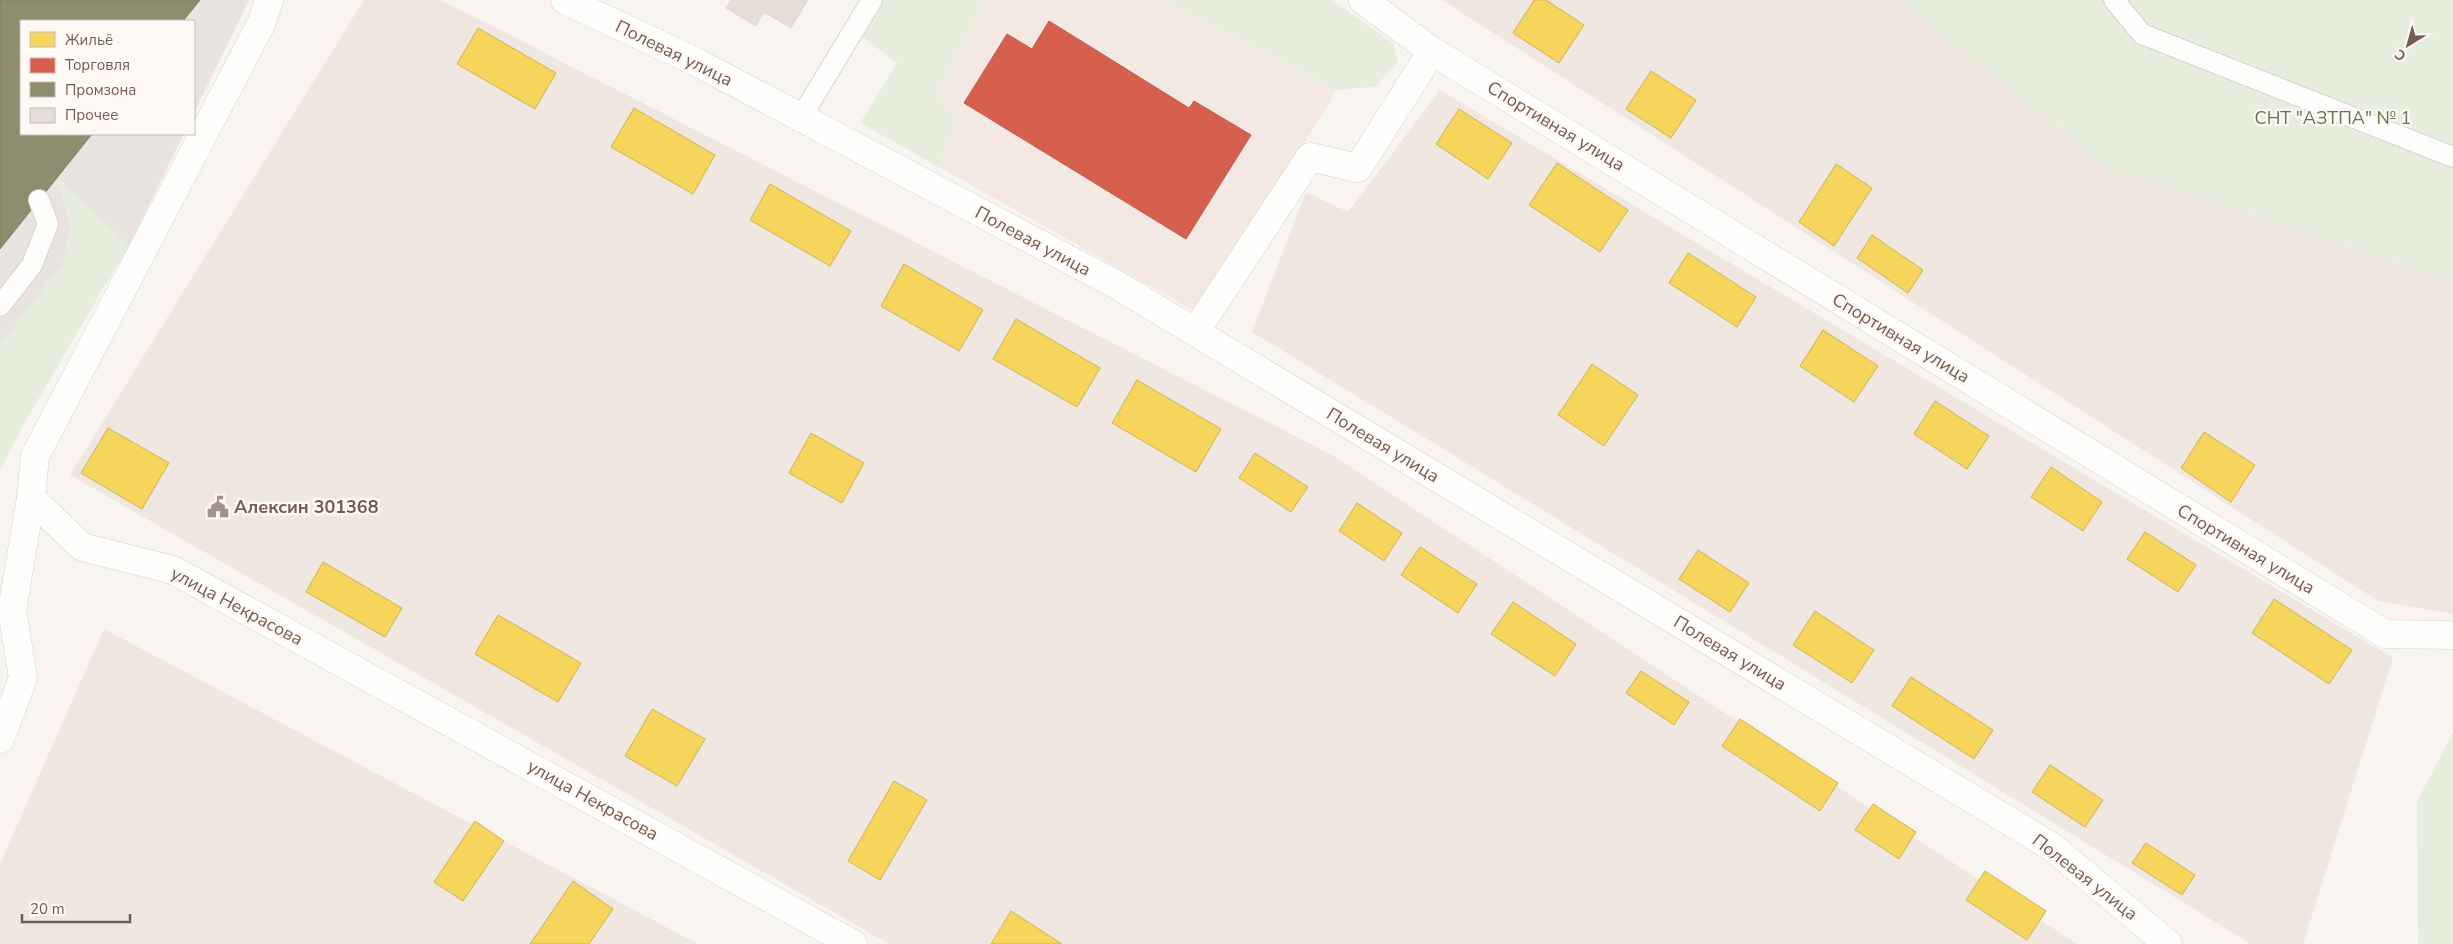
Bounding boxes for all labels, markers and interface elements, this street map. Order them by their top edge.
street label: Полевая улица [611,14,737,92]
legend [20,20,195,135]
north arrow [2383,20,2433,70]
text: Жильё [65,30,113,50]
text: С [2391,44,2410,65]
text: Торговля [65,55,130,75]
street label: Спортивная улица [1483,75,1629,177]
text: Промзона [65,80,136,100]
text: Прочее [65,105,118,125]
park label: СНТ "АЗТПА" № 1 [2255,106,2411,130]
street label: Полевая улица [971,200,1095,282]
street label: Спортивная улица [1828,287,1974,389]
street label: Полевая улица [1322,402,1444,488]
public building icon: Алексин 301368 [205,494,231,520]
place label: Алексин 301368 [234,495,379,519]
street label: Спортивная улица [2173,498,2319,600]
street label: улица Некрасова [167,561,307,651]
street label: Полевая улица [1669,610,1791,696]
street label: улица Некрасова [523,754,663,846]
street label: Полевая улица [2027,828,2143,926]
scale bar [22,892,130,924]
text: 20 m [30,899,65,919]

